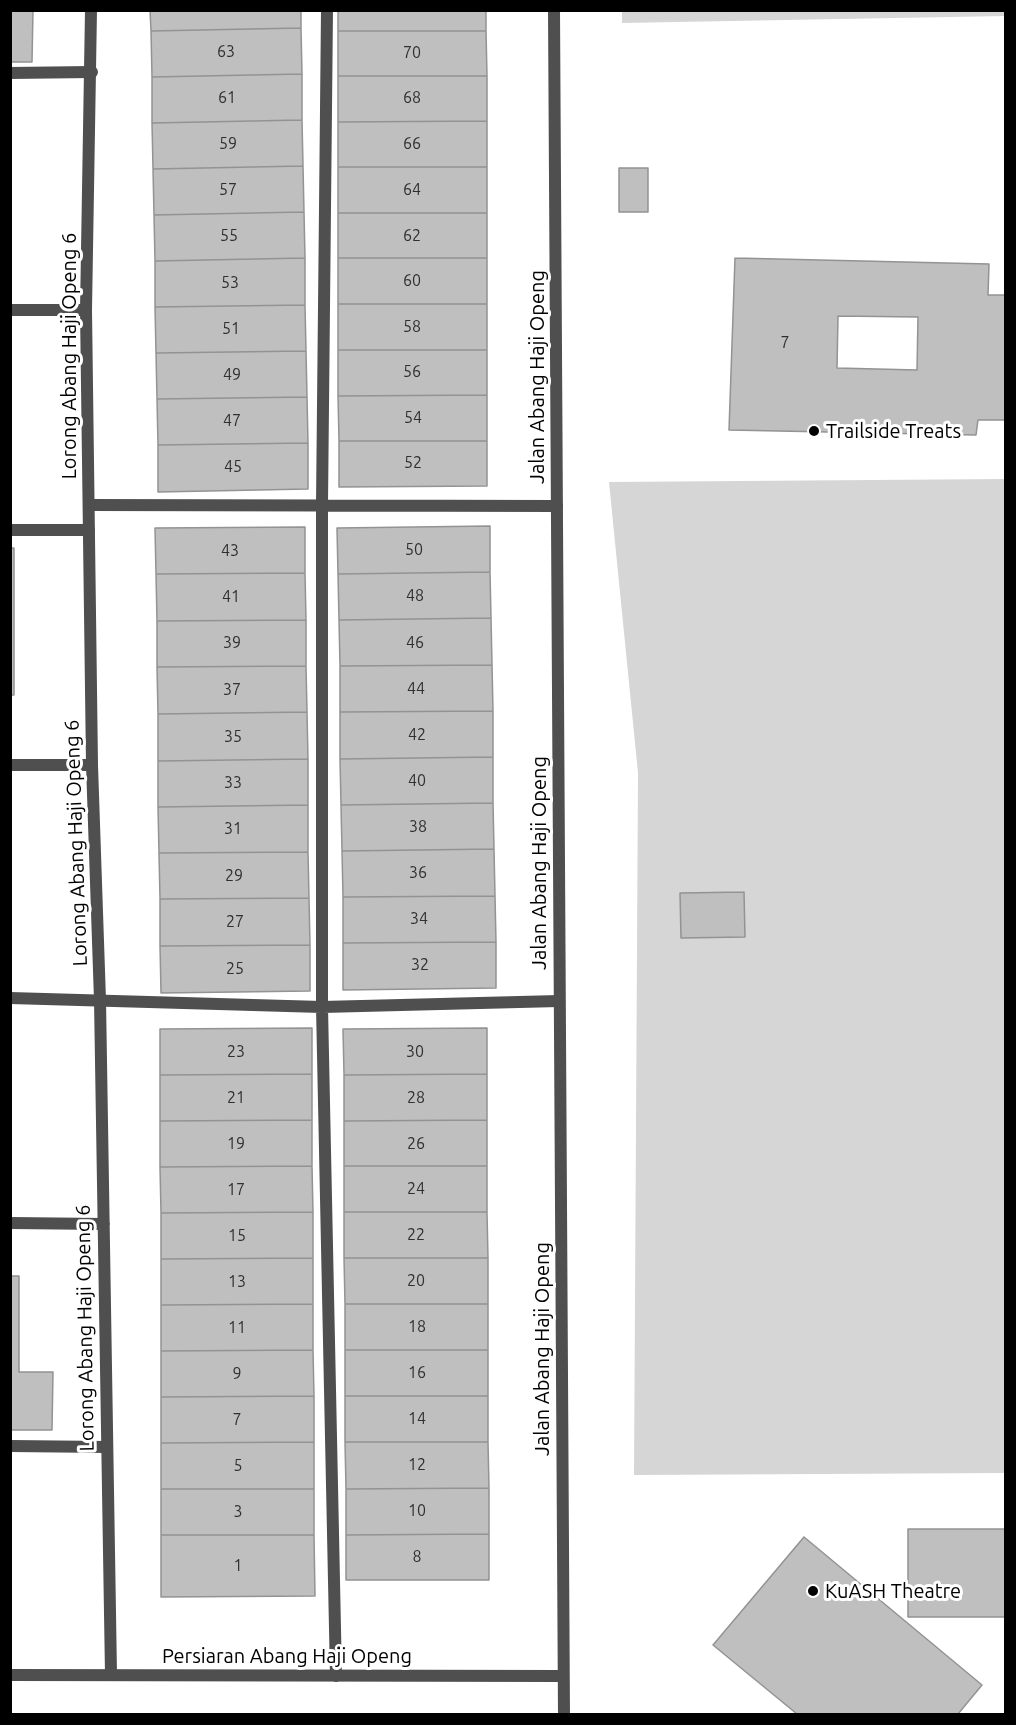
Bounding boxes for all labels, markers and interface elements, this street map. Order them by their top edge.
house number: 63 [217,42,235,62]
house number: 70 [403,43,421,63]
house number: 61 [218,88,236,108]
house number: 68 [403,88,421,108]
house number: 59 [219,134,237,154]
house number: 66 [403,134,421,154]
house number: 57 [219,180,237,200]
house number: 64 [403,180,421,200]
house number: 55 [220,226,238,246]
house number: 62 [403,226,421,246]
street label: Lorong Abang Haji Openg 6 [57,233,81,479]
street label: Jalan Abang Haji Openg [525,270,549,484]
house number: 60 [403,271,421,291]
house number: 53 [221,273,239,293]
house number: 58 [403,317,421,337]
house number: 51 [222,319,240,339]
house number: 7 [780,333,790,353]
house number: 56 [403,362,421,382]
house number: 49 [223,365,241,385]
house number: 54 [404,408,422,428]
house number: 47 [223,411,241,431]
place label: Trailside Treats [826,419,961,443]
marker: Trailside Treats [807,424,821,438]
house number: 52 [404,453,422,473]
house number: 45 [224,457,242,477]
house number: 50 [405,540,423,560]
house number: 43 [221,541,239,561]
house number: 48 [406,586,424,606]
house number: 41 [222,587,240,607]
house number: 39 [223,633,241,653]
house number: 46 [406,633,424,653]
house number: 44 [407,679,425,699]
house number: 37 [223,680,241,700]
street label: Lorong Abang Haji Openg 6 [60,719,92,967]
house number: 42 [408,725,426,745]
house number: 35 [224,727,242,747]
street label: Jalan Abang Haji Openg [527,756,551,970]
house number: 40 [408,771,426,791]
house number: 33 [224,773,242,793]
house number: 38 [409,817,427,837]
house number: 31 [224,819,242,839]
house number: 36 [409,863,427,883]
house number: 29 [225,866,243,886]
house number: 34 [410,909,428,929]
house number: 27 [226,912,244,932]
house number: 32 [411,955,429,975]
house number: 25 [226,959,244,979]
house number: 23 [227,1042,245,1062]
house number: 30 [406,1042,424,1062]
house number: 21 [227,1088,245,1108]
house number: 28 [407,1088,425,1108]
house number: 19 [227,1134,245,1154]
house number: 26 [407,1134,425,1154]
house number: 24 [407,1179,425,1199]
house number: 17 [227,1180,245,1200]
street label: Lorong Abang Haji Openg 6 [71,1204,99,1452]
house number: 22 [407,1225,425,1245]
house number: 15 [228,1226,246,1246]
street label: Jalan Abang Haji Openg [530,1242,554,1456]
house number: 20 [407,1271,425,1291]
house number: 13 [228,1272,246,1292]
house number: 18 [408,1317,426,1337]
house number: 11 [228,1318,246,1338]
house number: 16 [408,1363,426,1383]
house number: 9 [232,1364,242,1384]
house number: 14 [408,1409,426,1429]
house number: 7 [232,1410,242,1430]
house number: 12 [408,1455,426,1475]
house number: 5 [233,1456,243,1476]
house number: 10 [408,1501,426,1521]
house number: 3 [233,1502,243,1522]
house number: 8 [412,1547,422,1567]
house number: 1 [233,1556,243,1576]
place label: KuASH Theatre [825,1579,961,1603]
marker: KuASH Theatre [806,1584,820,1598]
street label: Persiaran Abang Haji Openg [162,1644,412,1668]

